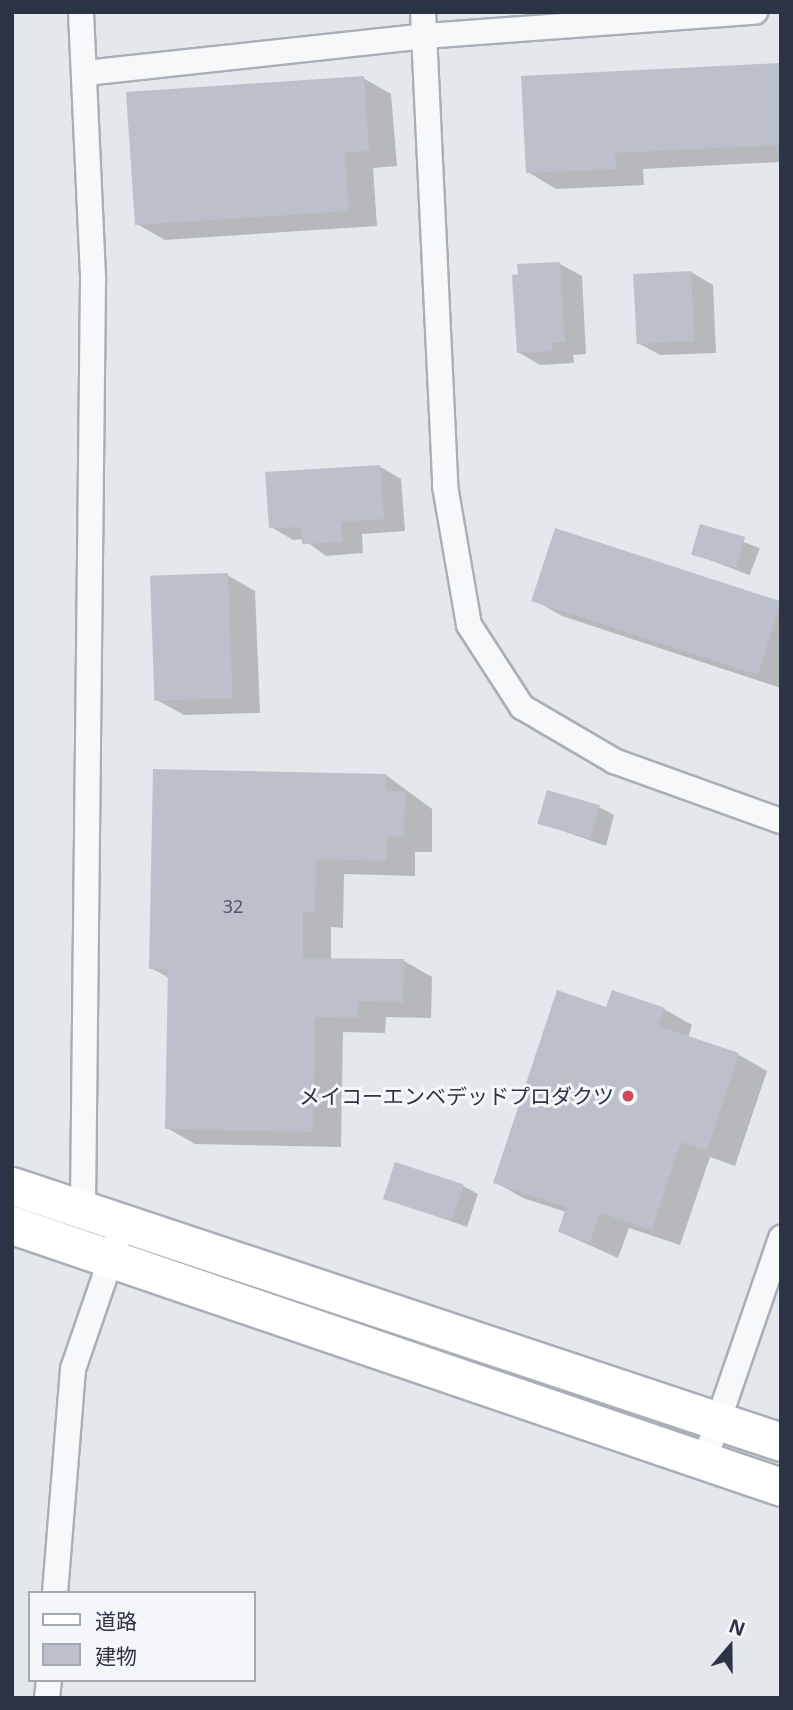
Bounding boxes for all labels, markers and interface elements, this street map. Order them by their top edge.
house number: 32 [223,895,243,917]
place label: メイコーエンベデッドプロダクツ [299,1083,614,1109]
marker: メイコーエンベデッドプロダクツ [620,1088,636,1104]
legend [28,1591,256,1682]
text: 道路 [95,1607,137,1635]
north arrow [695,1612,765,1682]
text: N [725,1612,749,1642]
text: 建物 [95,1642,137,1670]

